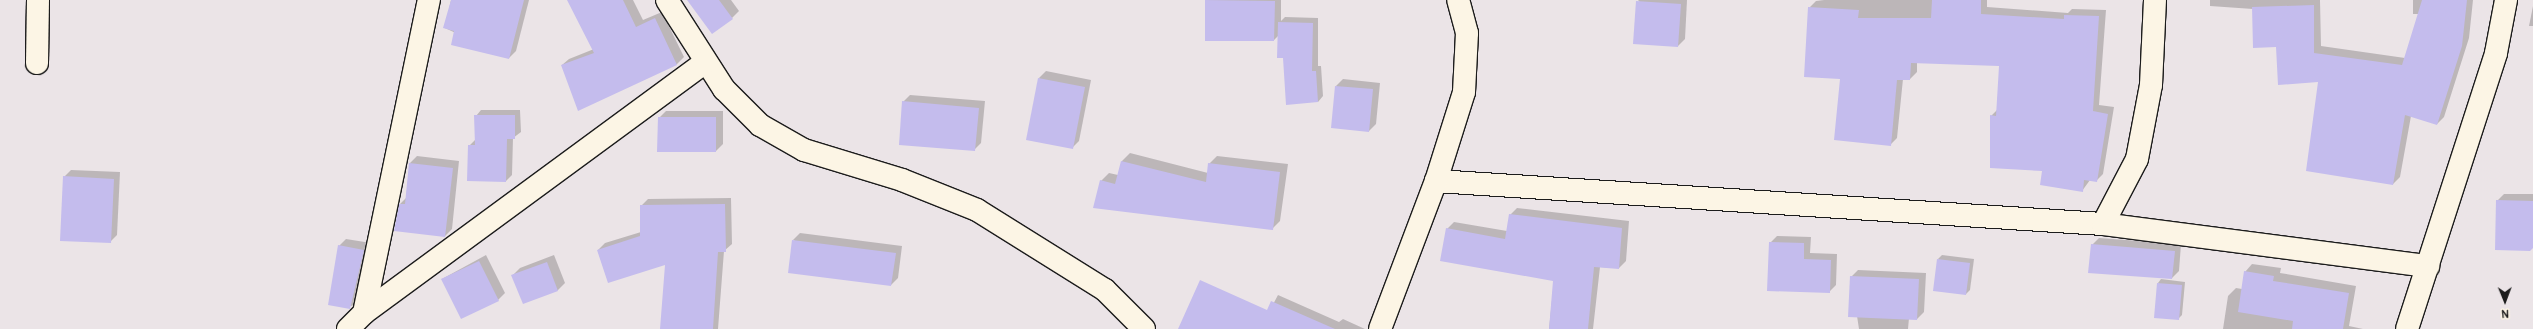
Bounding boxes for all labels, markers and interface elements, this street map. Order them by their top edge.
north arrow [2485,281,2525,321]
text: N [2501,307,2509,320]

